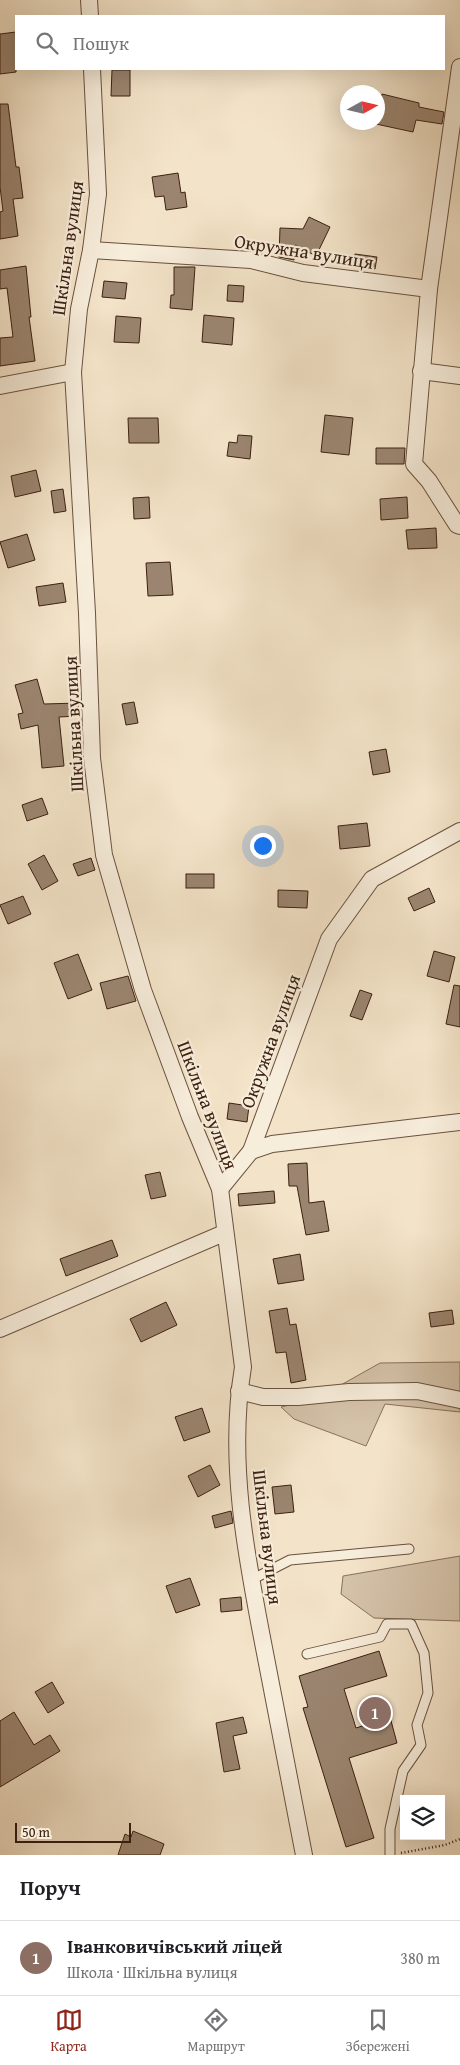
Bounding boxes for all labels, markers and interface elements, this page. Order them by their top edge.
search box [15,15,445,70]
icon: search [33,29,61,57]
text: Пошук [73,29,129,57]
north arrow [340,85,385,130]
street label: Шкільна вулиця [44,178,90,317]
street label: Окружна вулиця [232,226,376,276]
street label: Шкільна вулиця [55,655,91,793]
your location [250,833,276,859]
street label: Окружна вулиця [233,970,307,1112]
street label: Шкільна вулиця [171,1037,246,1174]
street label: Шкільна вулиця [246,1468,290,1607]
pin: 1 [359,1694,391,1732]
map controls [400,1795,445,1840]
button: layers [400,1795,445,1840]
scale bar [15,1820,131,1843]
text: 50 m [22,1822,50,1842]
text: Поруч [20,1872,81,1903]
text: Іванковичівський ліцей [67,1932,283,1960]
text: 1 [32,1946,40,1970]
text: 380 m [400,1946,440,1970]
text: Школа · Шкільна вулиця [67,1960,238,1984]
tab: Карта [50,2006,87,2056]
tab: Маршрут [187,2006,245,2056]
tab: Збережені [346,2006,410,2056]

